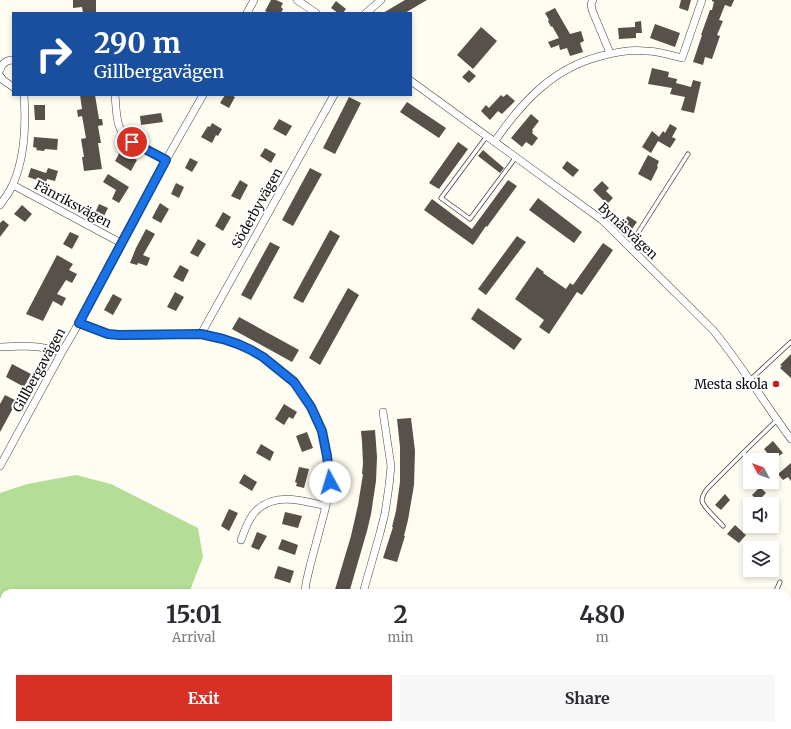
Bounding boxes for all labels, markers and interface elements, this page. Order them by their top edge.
text: 290 m [94,25,181,61]
icon: right [28,28,80,80]
text: Gillbergavägen [94,60,224,83]
pin [115,125,149,159]
icon: arrive [121,131,143,153]
street label: Söderbyvägen [228,164,286,251]
street label: Fänriksvägen [31,176,115,232]
street label: Bynäsvägen [595,199,662,263]
street label: Gillbergavägen [9,324,69,415]
place label: Mesta skola [694,376,768,393]
marker: Mesta skola [771,379,781,389]
north arrow [743,453,779,489]
map controls [743,453,779,577]
position arrow [309,461,351,503]
button: sound [743,497,779,533]
button: layers [743,541,779,577]
text: 15:01 [166,599,222,630]
text: 2 [393,599,408,630]
text: 480 [579,599,625,630]
text: Arrival [172,629,216,646]
text: min [388,629,413,646]
text: m [596,629,609,646]
button: Exit [16,675,392,721]
button: Share [400,675,775,721]

